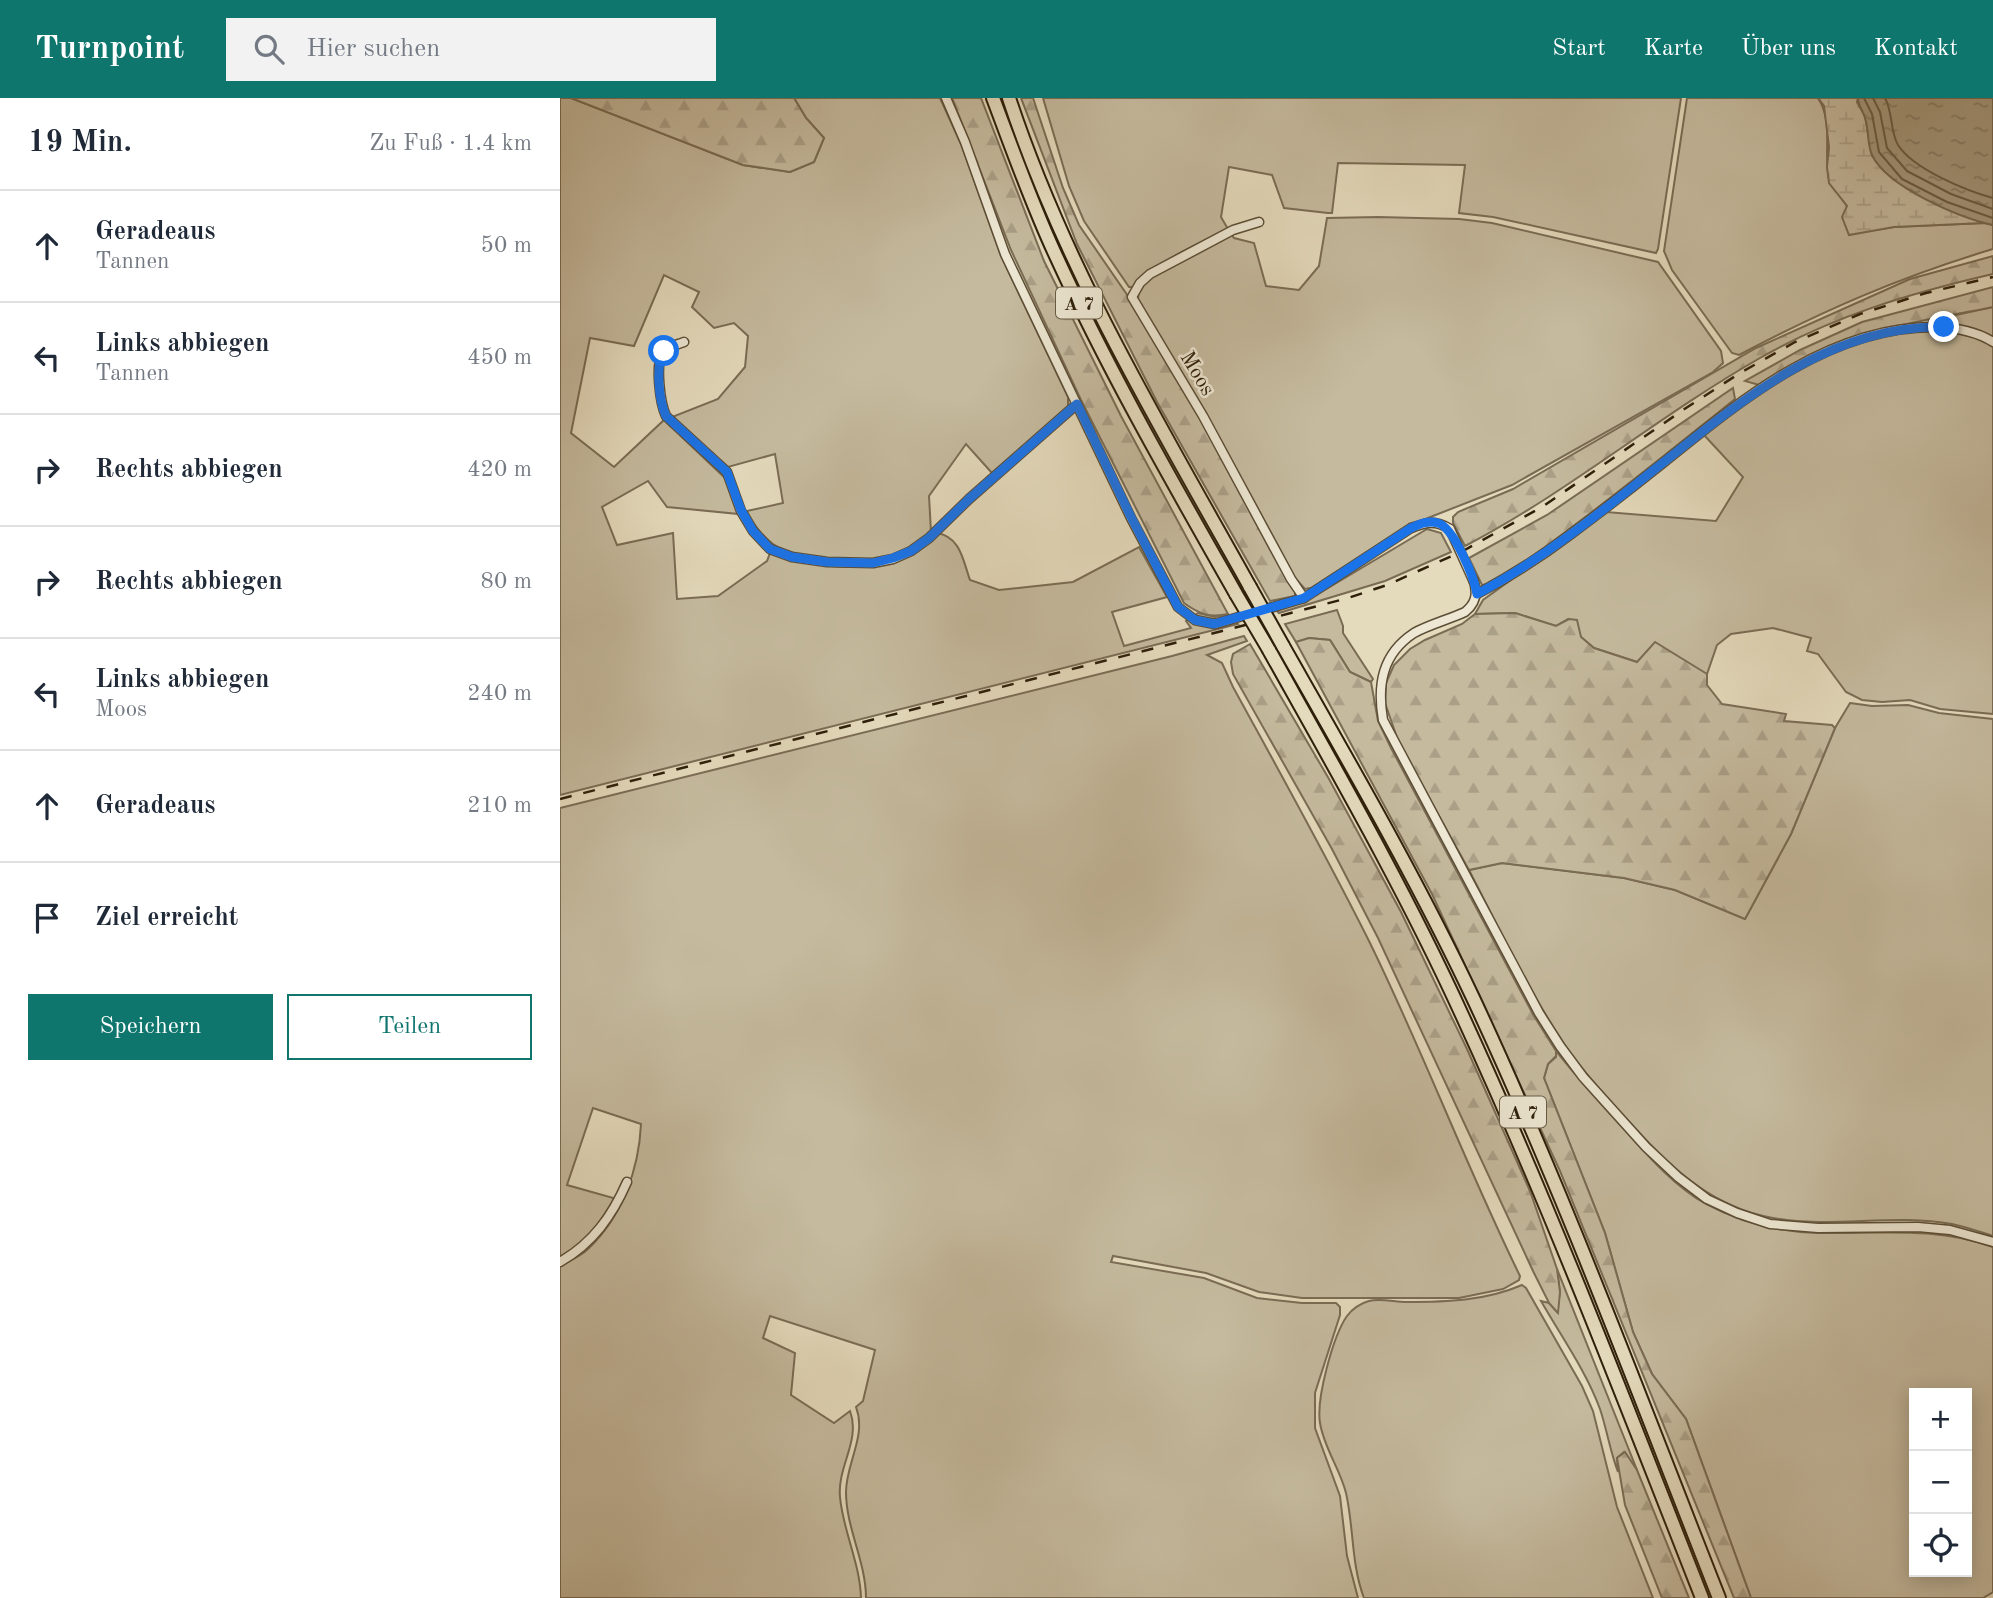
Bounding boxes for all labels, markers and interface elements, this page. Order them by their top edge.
search box [226,18,716,81]
icon: search [250,30,288,68]
text: Turnpoint [35,33,184,66]
text: Hier suchen [306,36,440,62]
text: Start [1552,37,1606,61]
text: Karte [1644,37,1703,61]
text: Über uns [1741,37,1836,61]
text: Kontakt [1874,37,1958,61]
text: 19 Min. [28,128,132,158]
text: Zu Fuß · 1.4 km [369,132,532,155]
text: Geradeaus [95,219,215,245]
icon: ahead [28,227,66,265]
text: 50 m [481,234,532,257]
text: Tannen [95,250,169,273]
road number: A 7 [1056,288,1102,318]
route end [1928,311,1959,342]
text: Links abbiegen [95,331,269,357]
route start [648,335,679,366]
icon: left [28,339,66,377]
text: 450 m [467,346,532,369]
street label: Moos [1175,348,1218,400]
text: Tannen [95,362,169,385]
icon: right [28,451,66,489]
text: Rechts abbiegen [95,457,283,483]
text: 420 m [467,458,532,481]
icon: right [28,563,66,601]
text: Rechts abbiegen [95,569,283,595]
text: 80 m [481,570,532,593]
text: Links abbiegen [95,667,269,693]
icon: left [28,675,66,713]
text: 240 m [467,682,532,705]
text: Moos [95,698,147,721]
icon: ahead [28,787,66,825]
text: Geradeaus [95,793,215,819]
text: 210 m [467,794,532,817]
icon: arrive [28,899,66,937]
text: Ziel erreicht [95,905,238,931]
button: Speichern [28,994,273,1060]
button: Teilen [287,994,532,1060]
road number: A 7 [1500,1096,1546,1128]
map controls [1909,1388,1972,1577]
button: + [1909,1388,1972,1451]
button: − [1909,1451,1972,1514]
button: locate [1909,1514,1972,1577]

